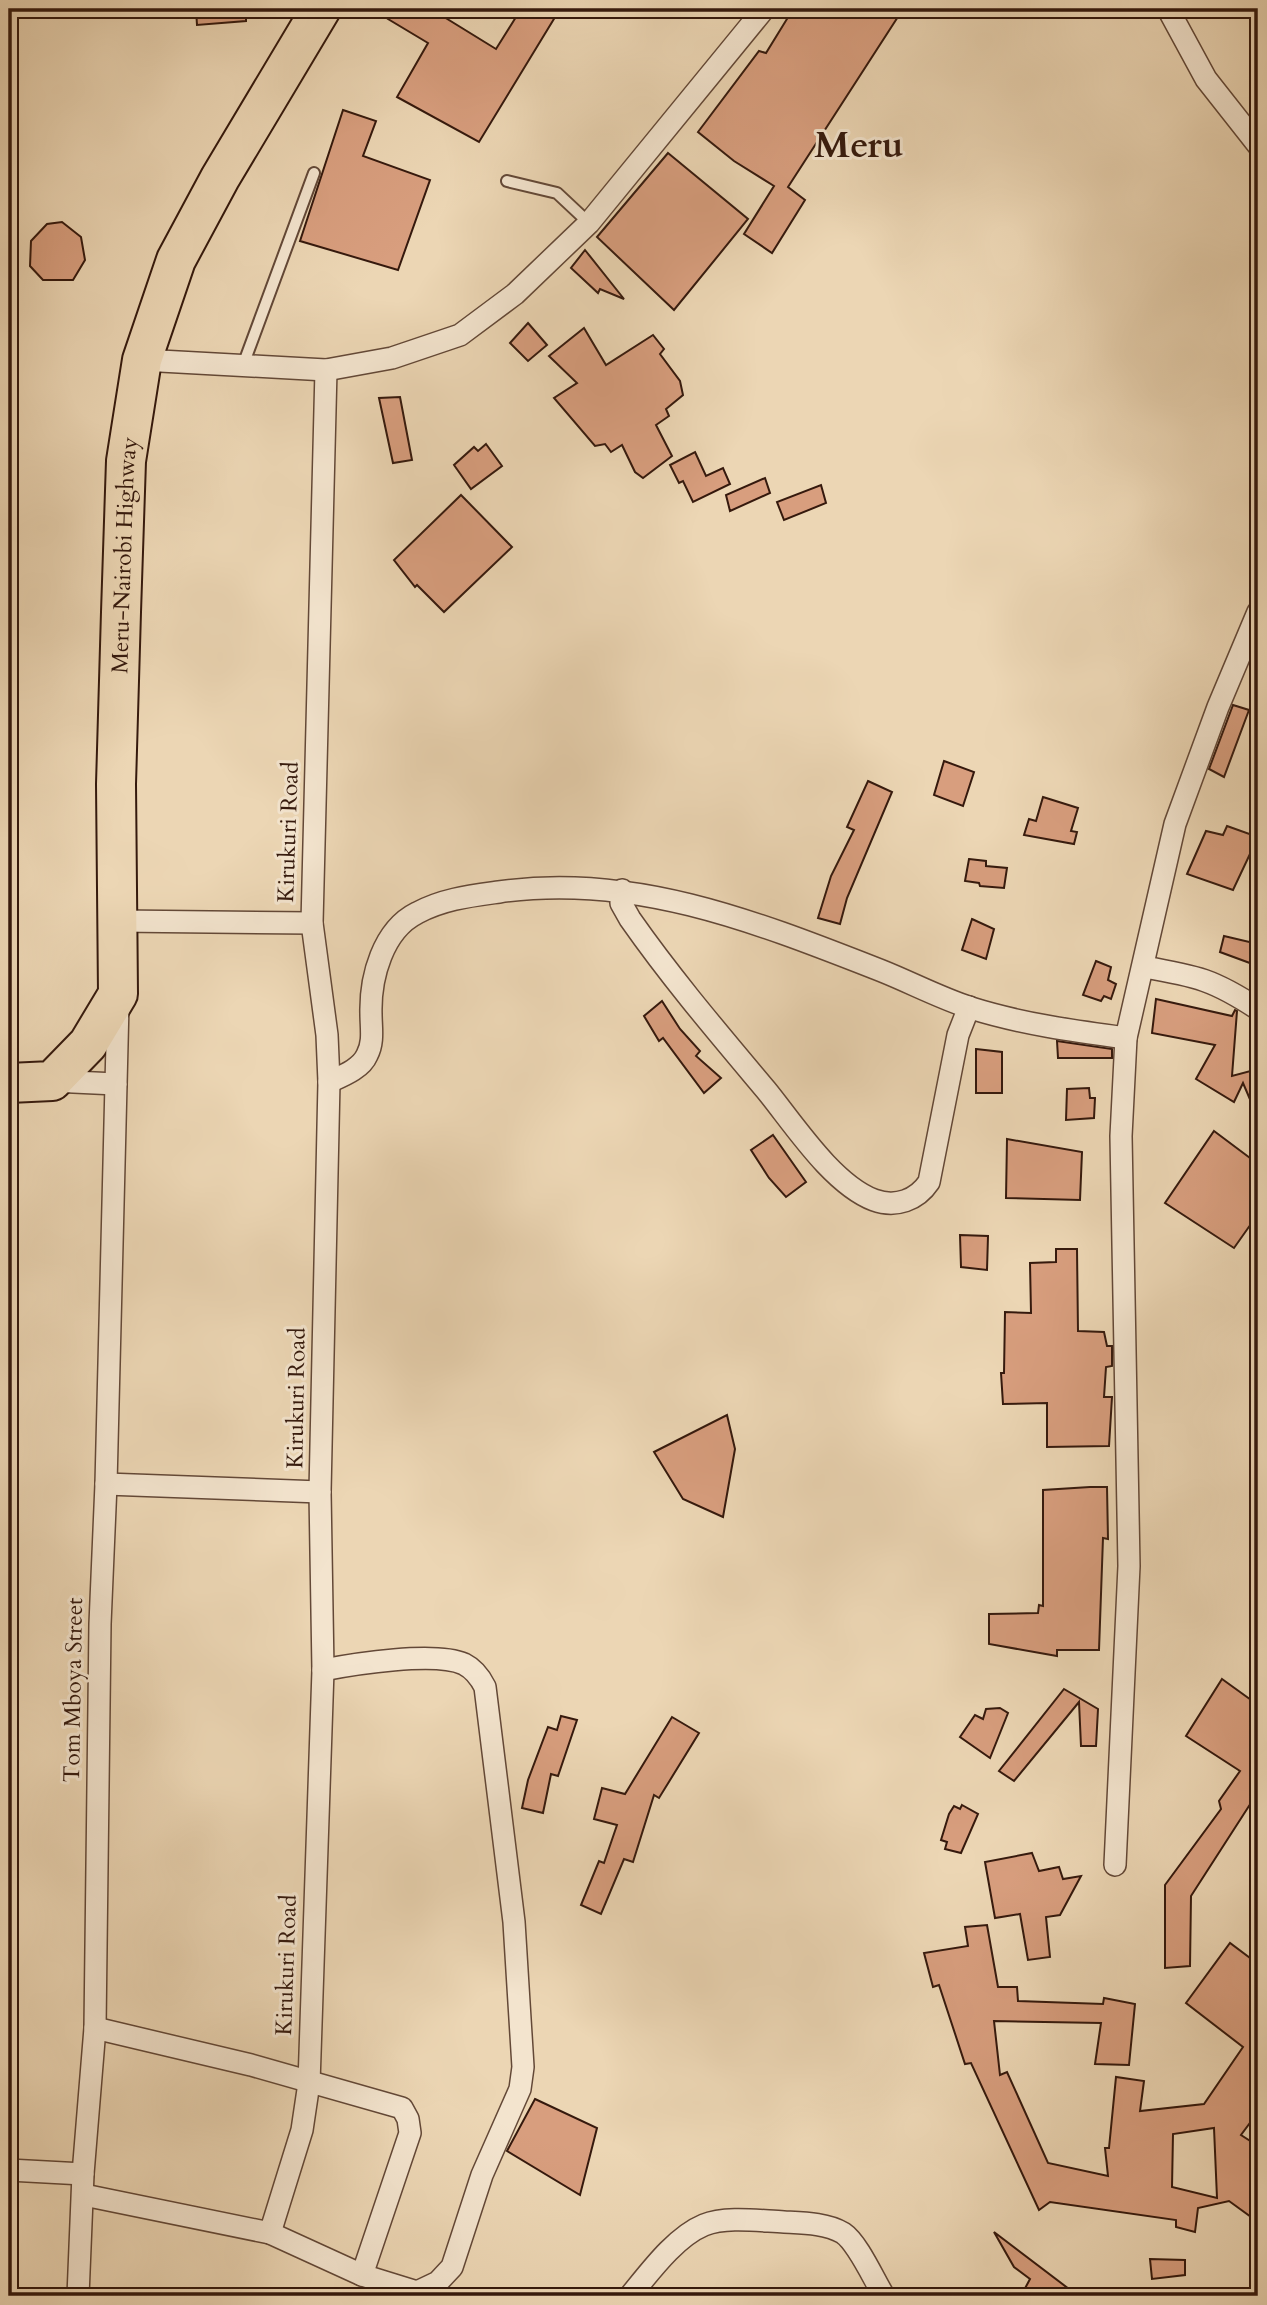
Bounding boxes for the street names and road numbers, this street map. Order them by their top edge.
street label: Meru-Nairobi Highway [104,434,145,674]
street label: Kirukuri Road [270,760,306,903]
street label: Kirukuri Road [279,1326,313,1469]
street label: Tom Mboya Street [56,1597,90,1783]
street label: Kirukuri Road [268,1893,304,2036]

